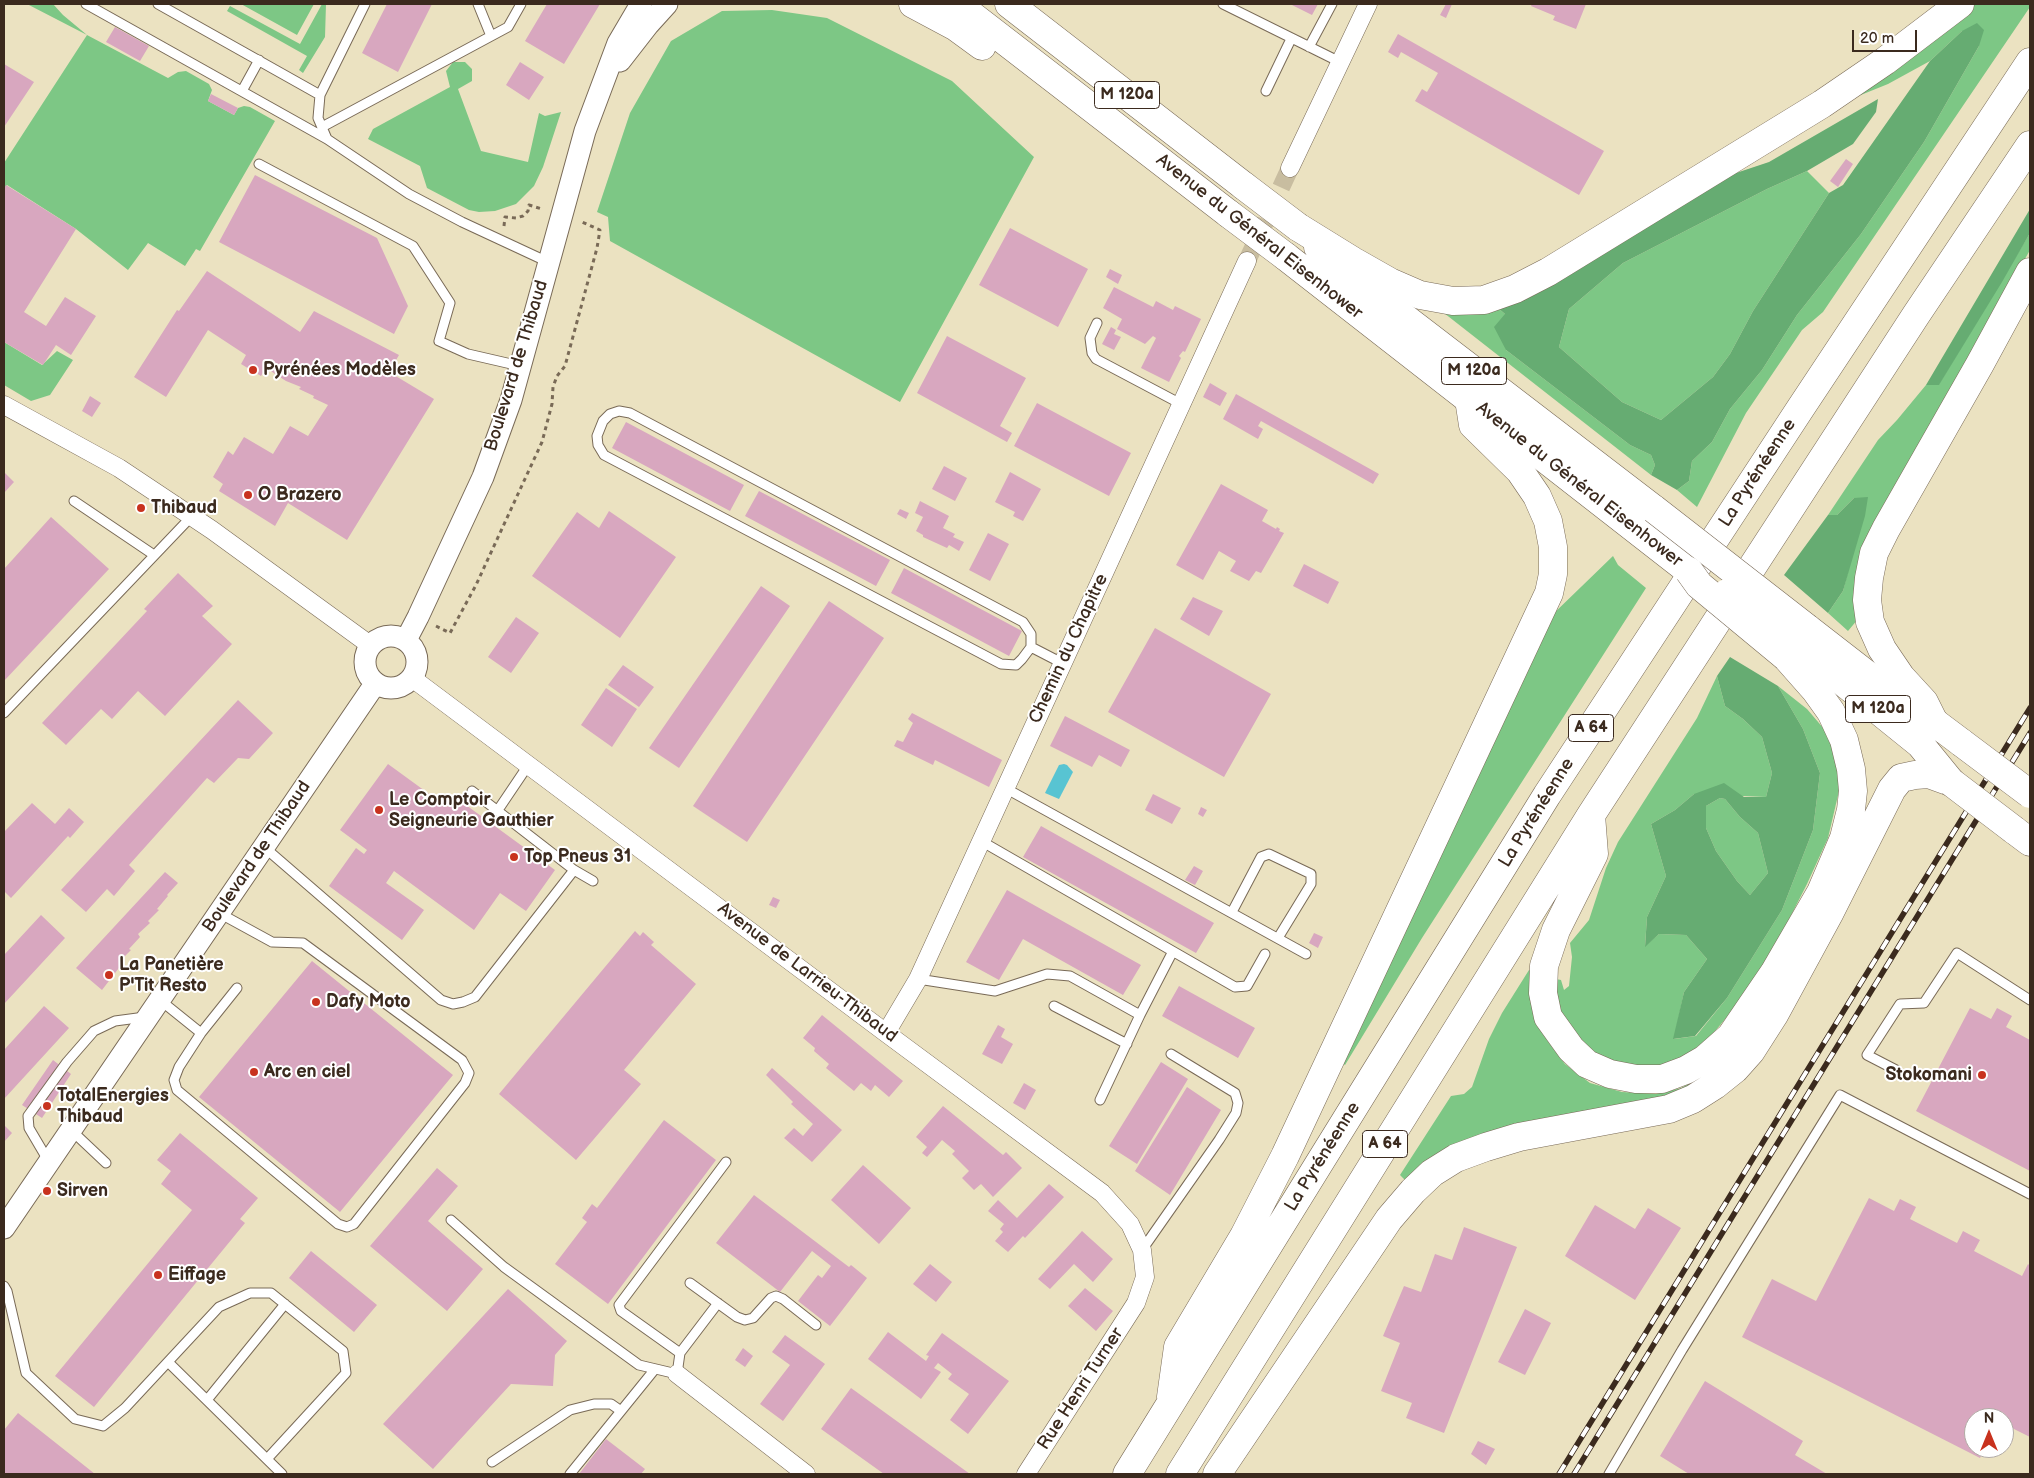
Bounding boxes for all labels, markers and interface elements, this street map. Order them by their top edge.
scale bar [1854,20,1919,52]
text: 20 m [1860,29,1894,48]
road number: M 120a [1094,82,1160,108]
street label: Avenue du Général Eisenhower [1151,150,1367,324]
street label: Boulevard de Thibaud [481,278,553,454]
road number: M 120a [1442,358,1506,384]
place label: Pyrénées Modèles [263,359,416,381]
marker: Pyrénées Modèles [247,364,259,376]
street label: Avenue du Général Eisenhower [1471,398,1687,572]
street label: La Pyrénéenne [1715,415,1801,531]
place label: O Brazero [258,484,342,506]
marker: O Brazero [242,489,254,501]
place label: Thibaud [151,497,217,519]
marker: Thibaud [135,502,147,514]
street label: Chemin du Chapitre [1025,571,1113,727]
road number: M 120a [1846,696,1910,722]
road number: A 64 [1568,714,1614,741]
street label: La Pyrénéenne [1495,754,1579,872]
street label: Boulevard de Thibaud [198,777,316,937]
place label: Le Comptoir Seigneurie Gauthier [389,789,554,832]
marker: Le Comptoir Seigneurie Gauthier [373,804,385,816]
place label: Top Pneus 31 [524,846,631,868]
marker: Top Pneus 31 [508,851,520,863]
street label: Avenue de Larrieu-Thibaud [713,898,901,1048]
place label: La Panetière P'Tit Resto [119,954,224,996]
marker: La Panetière P'Tit Resto [103,969,115,981]
place label: Dafy Moto [326,991,410,1013]
marker: Dafy Moto [310,996,322,1008]
place label: Arc en ciel [264,1061,351,1083]
place label: Stokomani [1886,1064,1972,1086]
marker: Arc en ciel [248,1066,260,1078]
marker: Stokomani [1976,1069,1988,1081]
place label: TotalEnergies Thibaud [57,1085,169,1128]
street label: La Pyrénéenne [1281,1098,1365,1216]
marker: TotalEnergies Thibaud [41,1100,53,1112]
road number: A 64 [1362,1130,1408,1158]
place label: Sirven [57,1180,108,1202]
marker: Sirven [41,1185,53,1197]
place label: Eiffage [168,1264,226,1286]
marker: Eiffage [152,1269,164,1281]
street label: Rue Henri Turner [1033,1324,1129,1454]
north arrow [1964,1408,2014,1458]
text: N [1984,1410,1994,1427]

